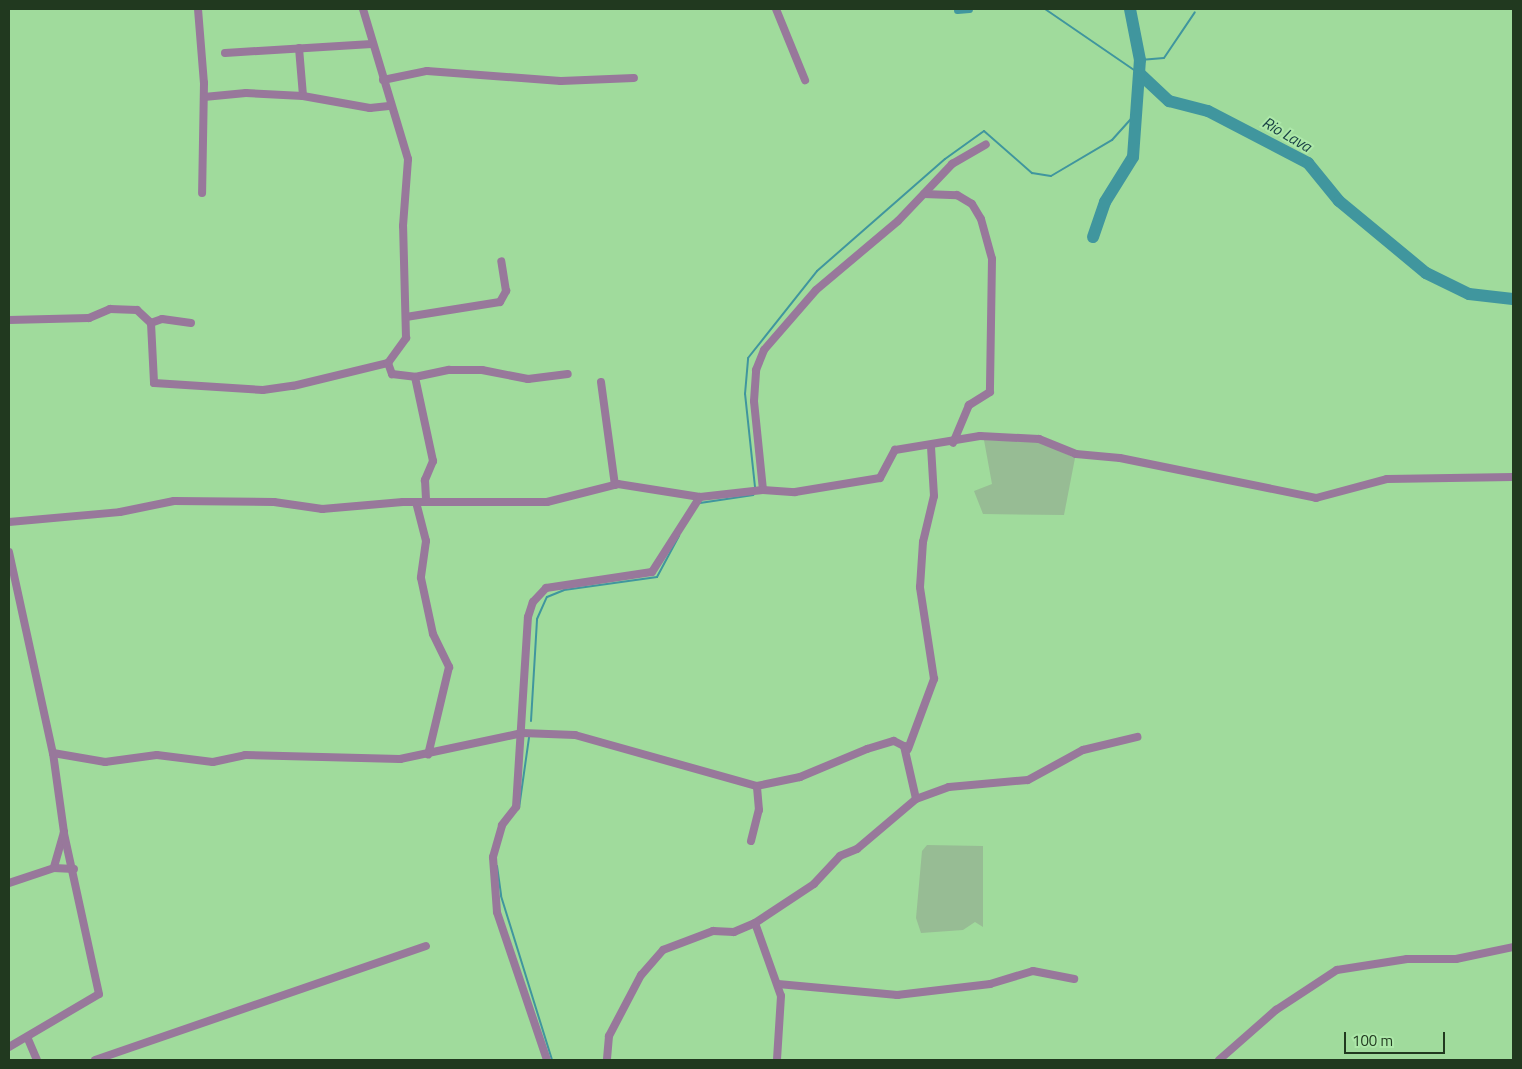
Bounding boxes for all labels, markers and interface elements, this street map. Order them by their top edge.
water label: Rio Lava [1259,112,1315,156]
scale bar [1347,1022,1448,1054]
text: 100 m [1352,1029,1393,1052]

